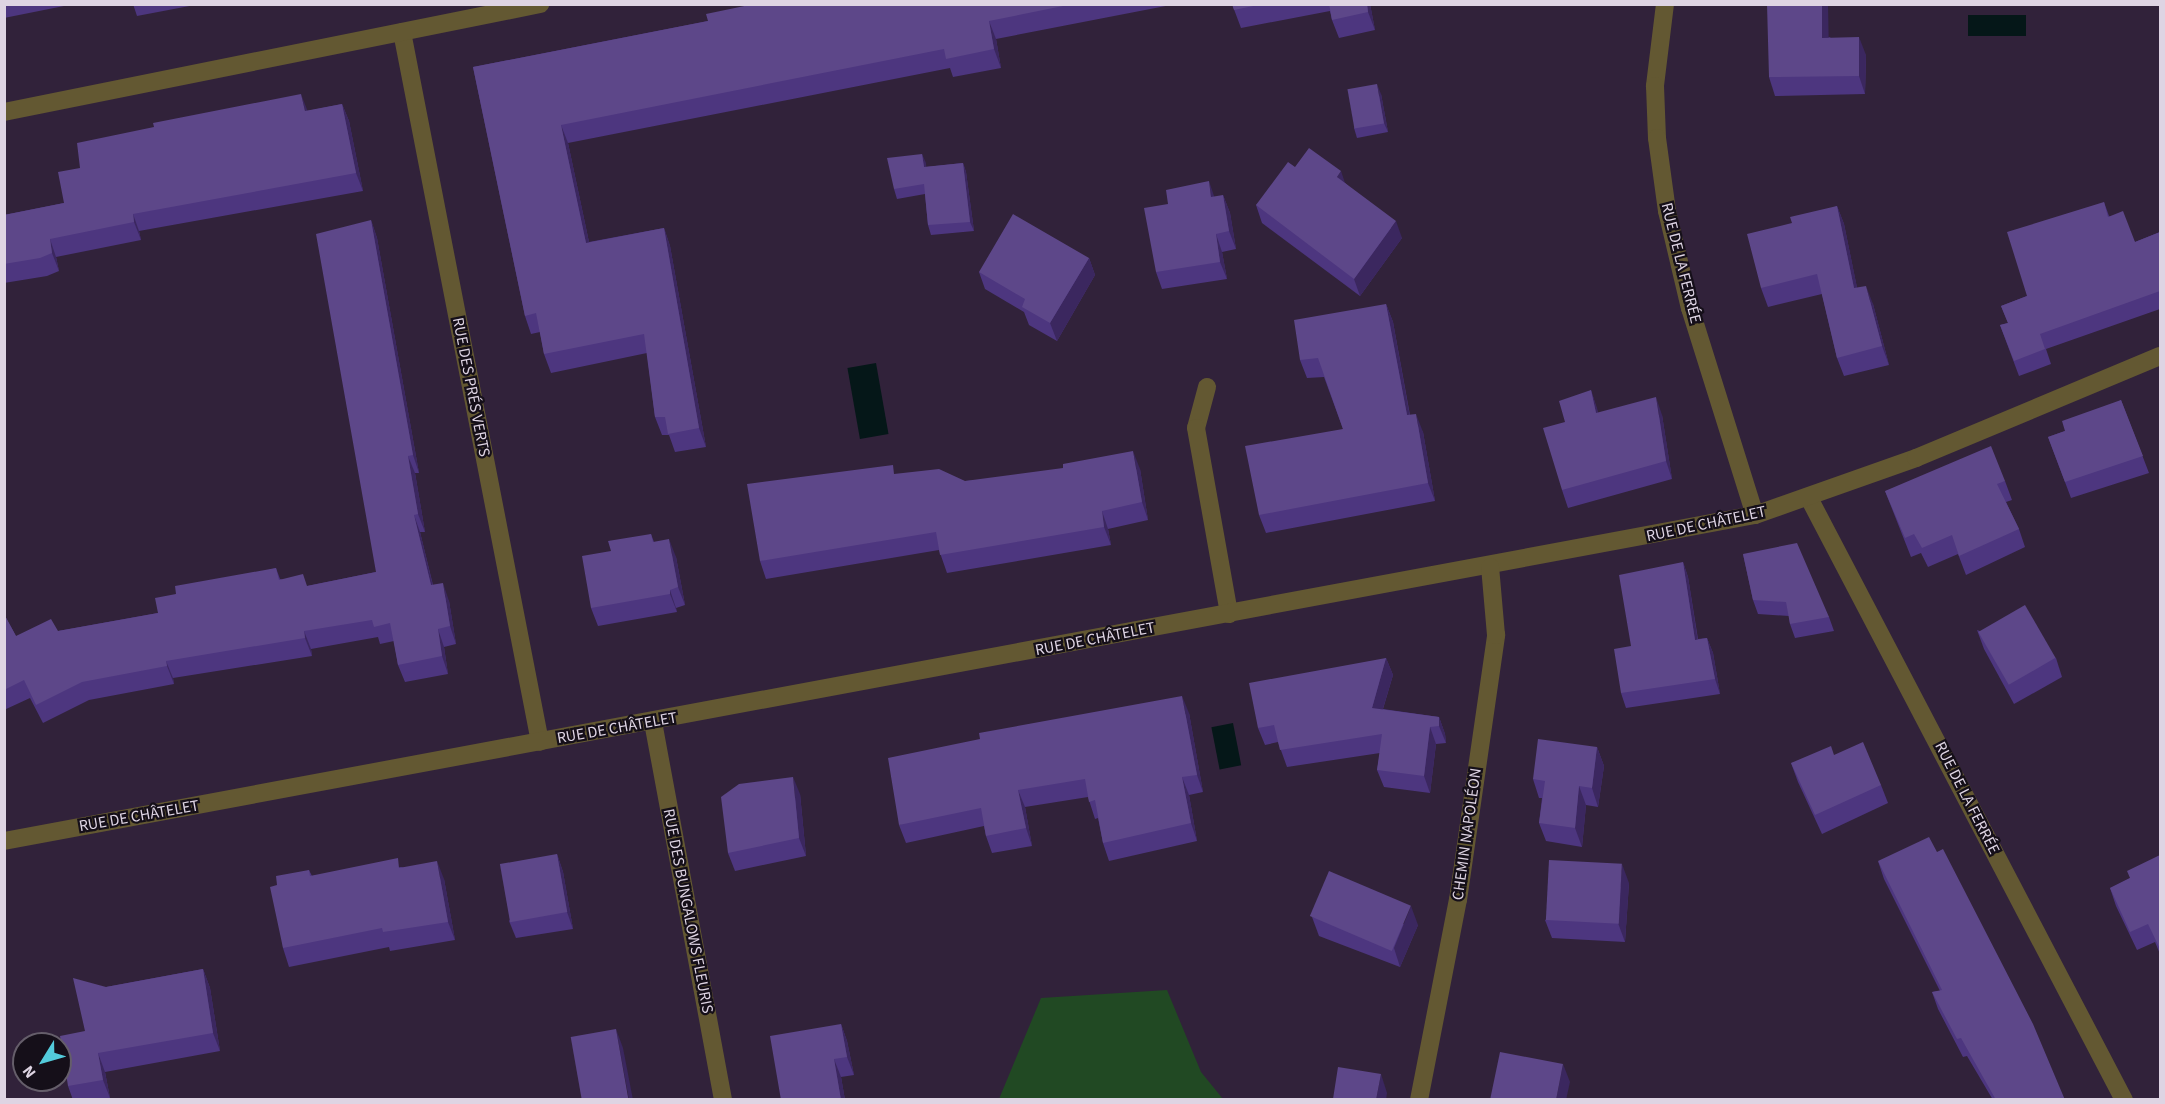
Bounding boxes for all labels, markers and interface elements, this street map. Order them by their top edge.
street label: RUE DE LA FERRÉE [1657,201,1705,325]
street label: RUE DES PRÉS VERTS [448,316,494,458]
street label: RUE DE CHÂTELET [1644,502,1768,546]
street label: RUE DE CHÂTELET [1033,618,1157,660]
street label: RUE DE CHÂTELET [555,708,679,748]
street label: RUE DE LA FERRÉE [1930,739,2004,857]
street label: CHEMIN NAPOLÉON [1448,767,1486,901]
street label: RUE DE CHÂTELET [77,796,201,836]
street label: RUE DES BUNGALOWS FLEURIS [659,807,717,1015]
north arrow [12,1032,72,1092]
text: N [17,1061,41,1083]

